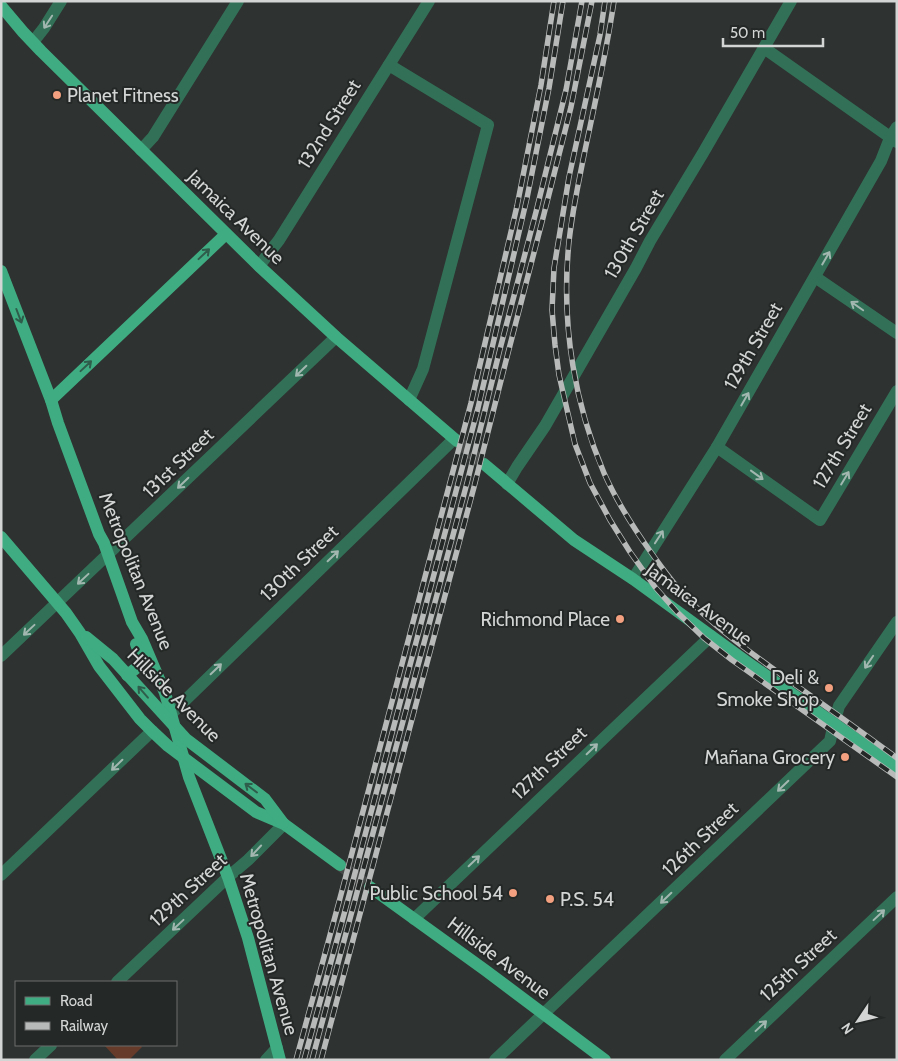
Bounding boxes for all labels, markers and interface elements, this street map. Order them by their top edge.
one-way arrow [42,15,53,29]
scale bar [723,15,823,47]
text: 50 m [730,24,765,42]
street label: 132nd Street [293,75,366,173]
place label: Planet Fitness [67,84,179,107]
marker: Planet Fitness [51,89,63,101]
street label: Jamaica Avenue [182,164,289,269]
street label: 130th Street [599,185,669,283]
one-way arrow [198,248,211,260]
one-way arrow [821,252,831,266]
street label: 129th Street [719,298,787,394]
one-way arrow [850,301,864,311]
one-way arrow [15,308,24,323]
one-way arrow [80,360,93,372]
one-way arrow [295,365,307,377]
one-way arrow [740,393,750,407]
street label: 127th Street [808,399,877,493]
street label: 131st Street [138,423,219,503]
one-way arrow [750,470,764,480]
one-way arrow [840,472,850,486]
one-way arrow [177,477,190,489]
street label: Metropolitan Avenue [94,489,178,653]
street label: 130th Street [255,520,343,606]
one-way arrow [654,531,664,545]
one-way arrow [327,550,339,562]
street label: Jamaica Avenue [641,557,757,650]
one-way arrow [76,573,89,585]
place label: Richmond Place [481,608,610,631]
marker: Richmond Place [614,613,626,625]
one-way arrow [23,624,36,636]
street label: Hillside Avenue [122,643,226,747]
one-way arrow [864,655,874,669]
one-way arrow [210,663,223,675]
place label: Deli & Smoke Shop [716,666,819,711]
marker: Deli & Smoke Shop [823,682,835,694]
one-way arrow [137,686,148,699]
street label: 127th Street [507,721,592,804]
one-way arrow [585,743,598,755]
place label: Mañana Grocery [704,746,835,769]
marker: Mañana Grocery [839,751,851,763]
one-way arrow [110,759,123,771]
one-way arrow [777,780,789,792]
one-way arrow [245,783,258,794]
street label: 126th Street [657,797,743,881]
one-way arrow [250,845,262,858]
street label: 129th Street [145,848,232,931]
one-way arrow [468,855,480,867]
street label: Metropolitan Avenue [235,870,303,1038]
place label: Public School 54 [369,882,503,905]
marker: Public School 54 [507,887,519,899]
place label: P.S. 54 [560,888,614,911]
one-way arrow [659,892,672,904]
marker: P.S. 54 [544,893,556,905]
one-way arrow [872,909,885,921]
street label: Hillside Avenue [443,912,555,1004]
one-way arrow [172,919,184,931]
street label: 125th Street [755,923,841,1006]
legend [15,981,178,1046]
text: Road [60,992,93,1010]
north arrow [833,996,883,1046]
text: Railway [60,1017,109,1035]
text: N [837,1019,858,1038]
one-way arrow [754,1020,767,1032]

